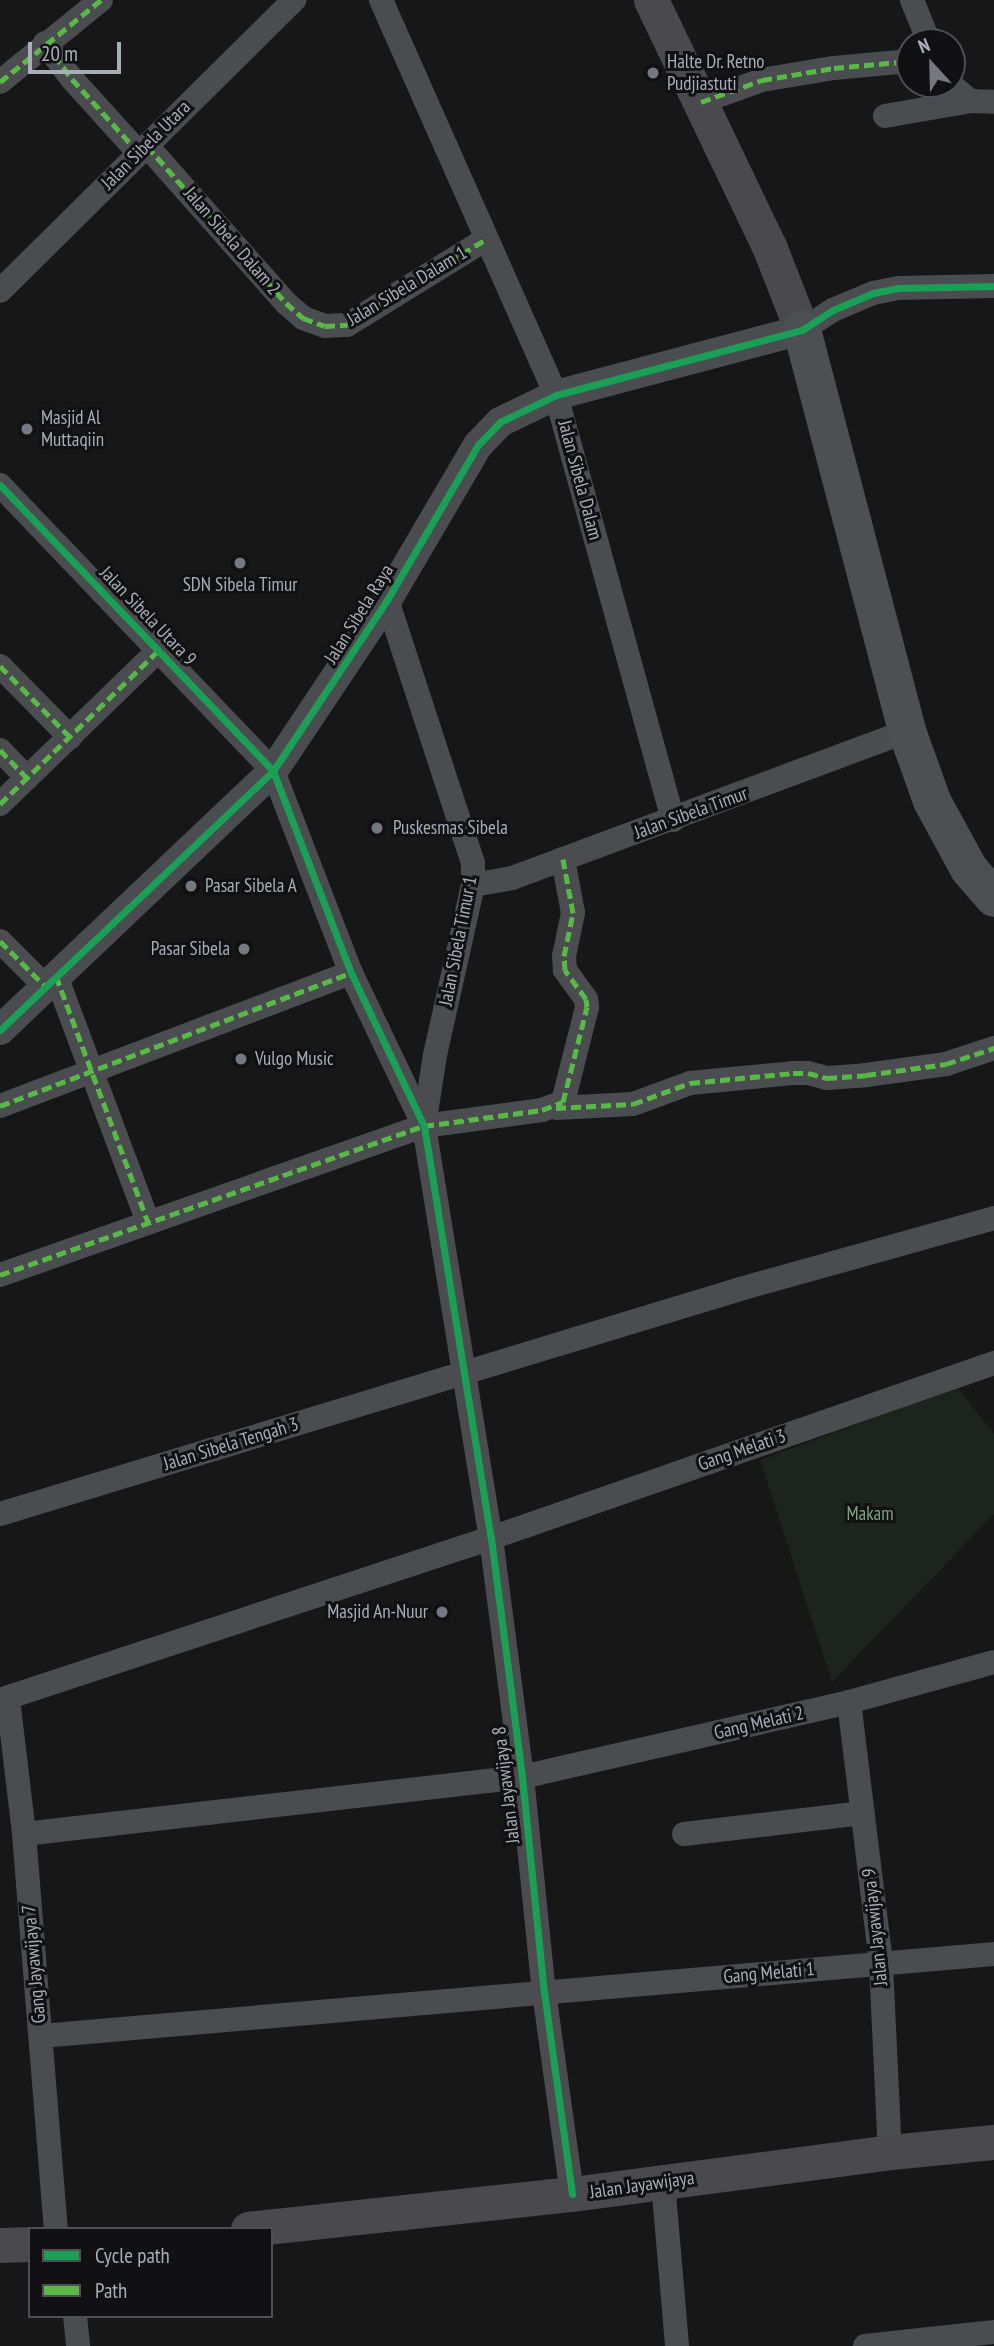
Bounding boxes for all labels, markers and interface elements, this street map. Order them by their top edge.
scale bar [32,28,124,72]
north arrow [896,28,966,98]
text: N [915,32,933,58]
text: 20 m [41,40,78,67]
place label: Halte Dr. Retno Pudjiastuti [667,51,766,95]
marker: Halte Dr. Retno Pudjiastuti [645,65,661,81]
street label: Jalan Sibela Utara [97,96,195,194]
street label: Jalan Sibela Dalam 2 [179,182,285,300]
street label: Jalan Sibela Dalam 1 [343,241,471,331]
place label: Masjid Al Muttaqiin [41,407,104,451]
street label: Jalan Sibela Dalam [553,418,607,542]
marker: Masjid Al Muttaqiin [19,421,35,437]
marker: SDN Sibela Timur [232,555,248,571]
street label: Jalan Sibela Raya [320,560,398,668]
street label: Jalan Sibela Utara 9 [95,562,201,670]
place label: SDN Sibela Timur [182,574,298,596]
street label: Jalan Sibela Timur [631,782,751,844]
place label: Puskesmas Sibela [393,817,508,839]
marker: Puskesmas Sibela [367,818,387,838]
street label: Jalan Sibela Timur 1 [434,874,482,1008]
place label: Pasar Sibela A [205,875,297,897]
marker: Pasar Sibela A [183,878,199,894]
place label: Pasar Sibela [151,938,230,960]
marker: Pasar Sibela [236,941,252,957]
place label: Vulgo Music [255,1048,334,1070]
marker: Vulgo Music [233,1051,249,1067]
street label: Jalan Sibela Tengah 3 [161,1413,301,1475]
street label: Gang Melati 3 [695,1424,789,1476]
park label: Makam [846,1503,894,1525]
place label: Masjid An-Nuur [327,1601,428,1623]
marker: Masjid An-Nuur [434,1604,450,1620]
street label: Gang Melati 2 [712,1702,806,1744]
street label: Jalan Jayawijaya 8 [488,1725,524,1845]
street label: Jalan Jayawijaya 9 [858,1867,892,1987]
street label: Gang Jayawijaya 7 [17,1904,51,2024]
street label: Gang Melati 1 [722,1958,816,1988]
street label: Jalan Jayawijaya [588,2166,696,2204]
legend [28,2227,273,2318]
text: Cycle path [95,2242,170,2269]
text: Path [95,2277,127,2304]

